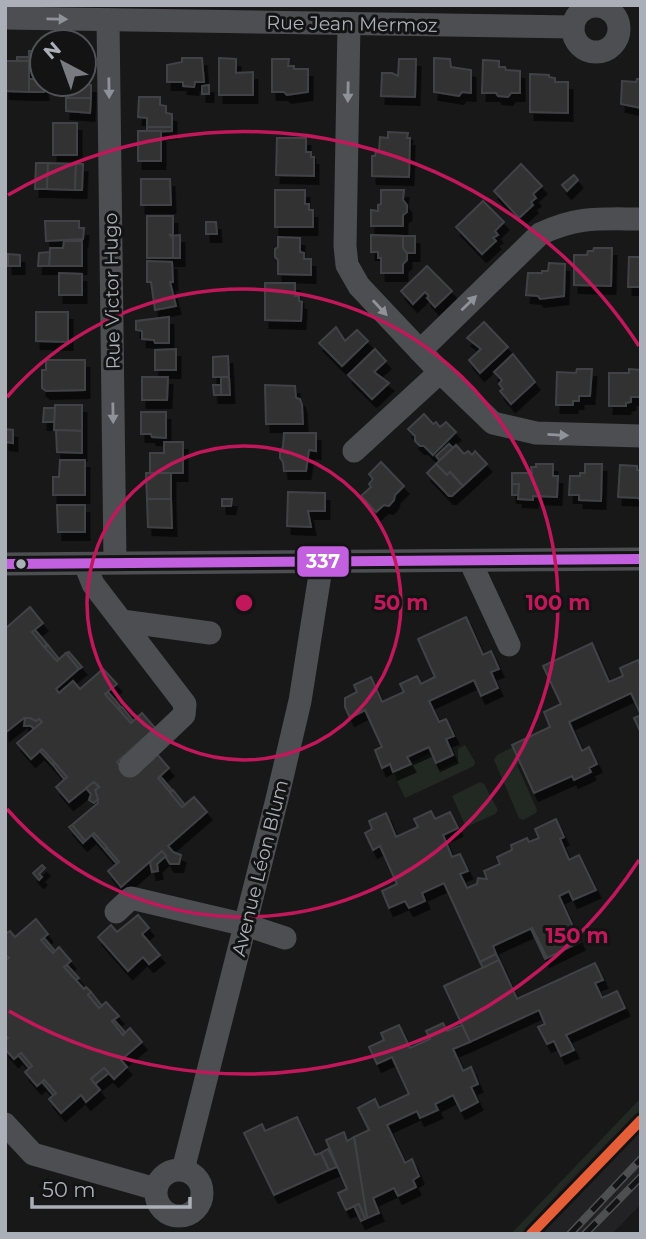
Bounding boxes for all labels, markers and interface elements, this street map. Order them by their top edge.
street label: Rue Jean Mermoz [266,11,438,37]
one-way arrow [46,13,68,24]
north arrow [28,28,98,98]
text: N [39,37,66,64]
one-way arrow [103,77,115,99]
one-way arrow [342,82,353,104]
street label: Rue Victor Hugo [99,212,125,370]
one-way arrow [460,296,477,312]
one-way arrow [372,299,388,317]
one-way arrow [108,402,119,424]
one-way arrow [547,429,569,440]
line badge: 337 [296,545,350,578]
text: 337 [305,550,340,573]
unlabelled marker [14,557,28,571]
text: 50 m [374,590,428,615]
text: 100 m [526,590,590,615]
centre of rings [232,591,256,615]
street label: Avenue Léon Blum [227,777,293,959]
text: 150 m [546,923,608,948]
scale bar [32,1166,189,1210]
text: 50 m [42,1177,96,1202]

